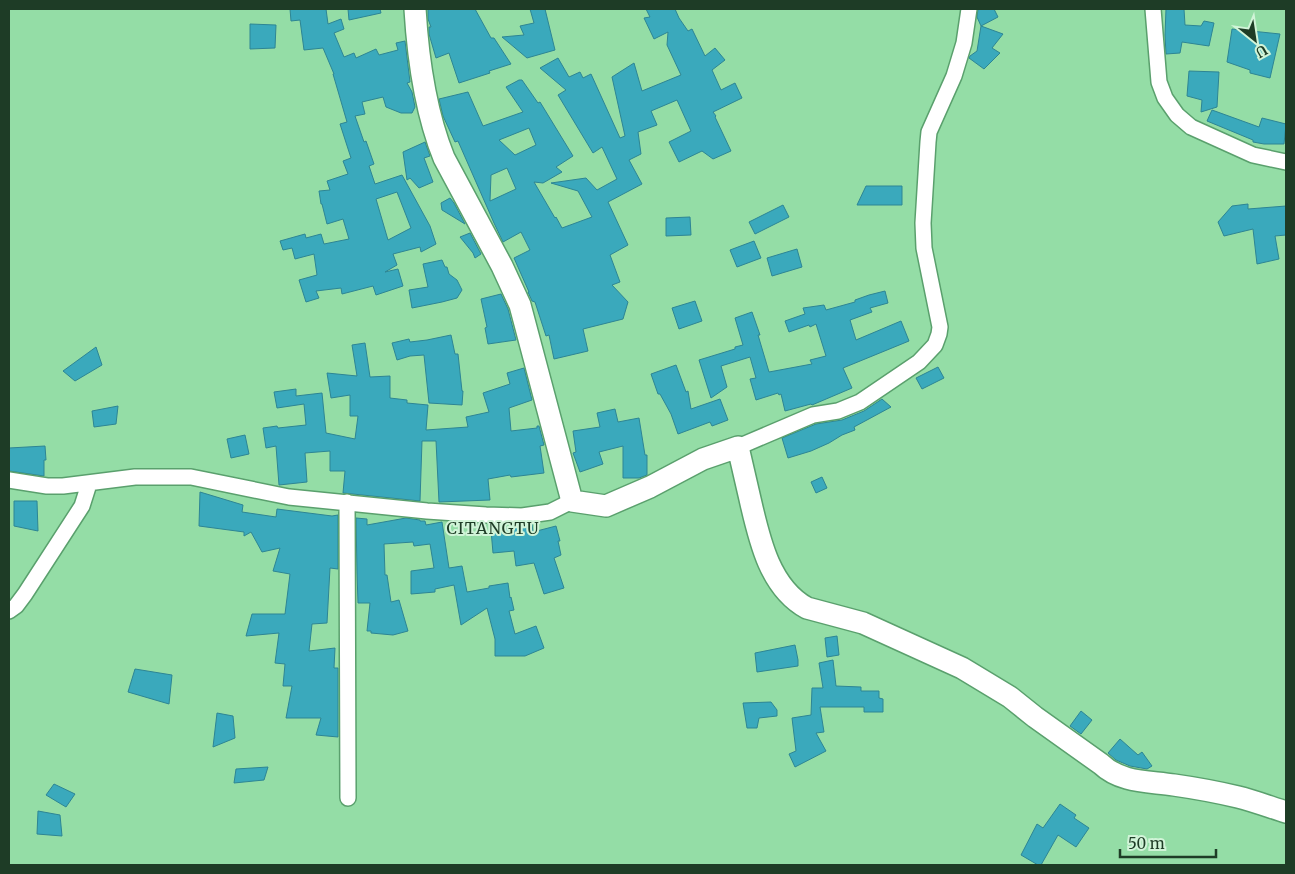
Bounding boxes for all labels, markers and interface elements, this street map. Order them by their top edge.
north arrow [1230,15,1280,65]
text: U [1252,41,1271,62]
district label: CITANGTU [446,518,540,538]
scale bar [1120,826,1216,858]
text: 50 m [1128,834,1165,853]

